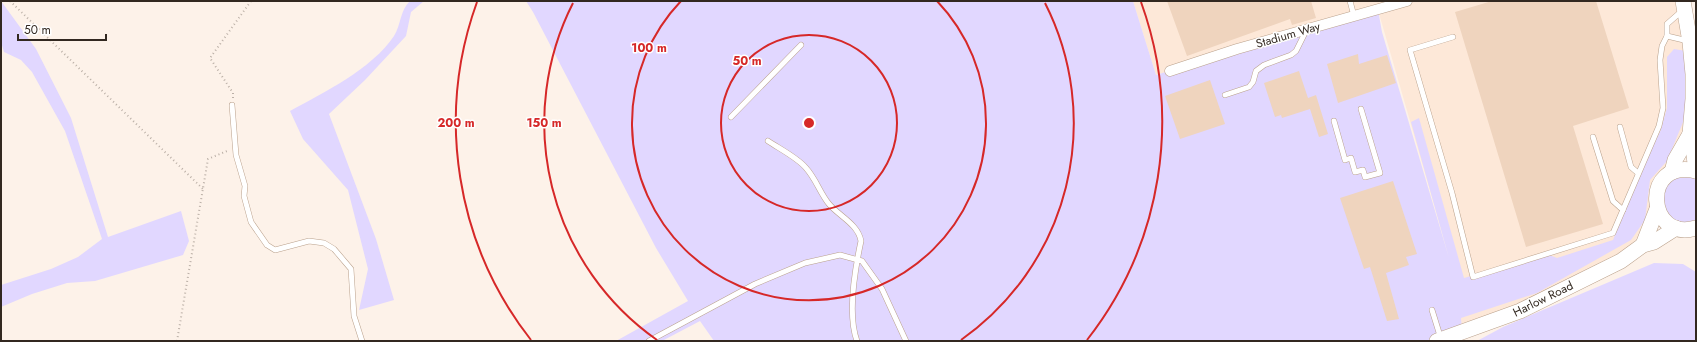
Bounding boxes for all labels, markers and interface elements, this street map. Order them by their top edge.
scale bar [18,16,106,42]
street label: Stadium Way [1254,17,1323,53]
text: 50 m [24,21,51,39]
text: 100 m [631,39,667,57]
text: 50 m [732,52,762,70]
text: 200 m [437,114,475,132]
text: 150 m [526,114,562,132]
centre of rings [802,116,816,130]
street label: Harlow Road [1510,277,1576,321]

